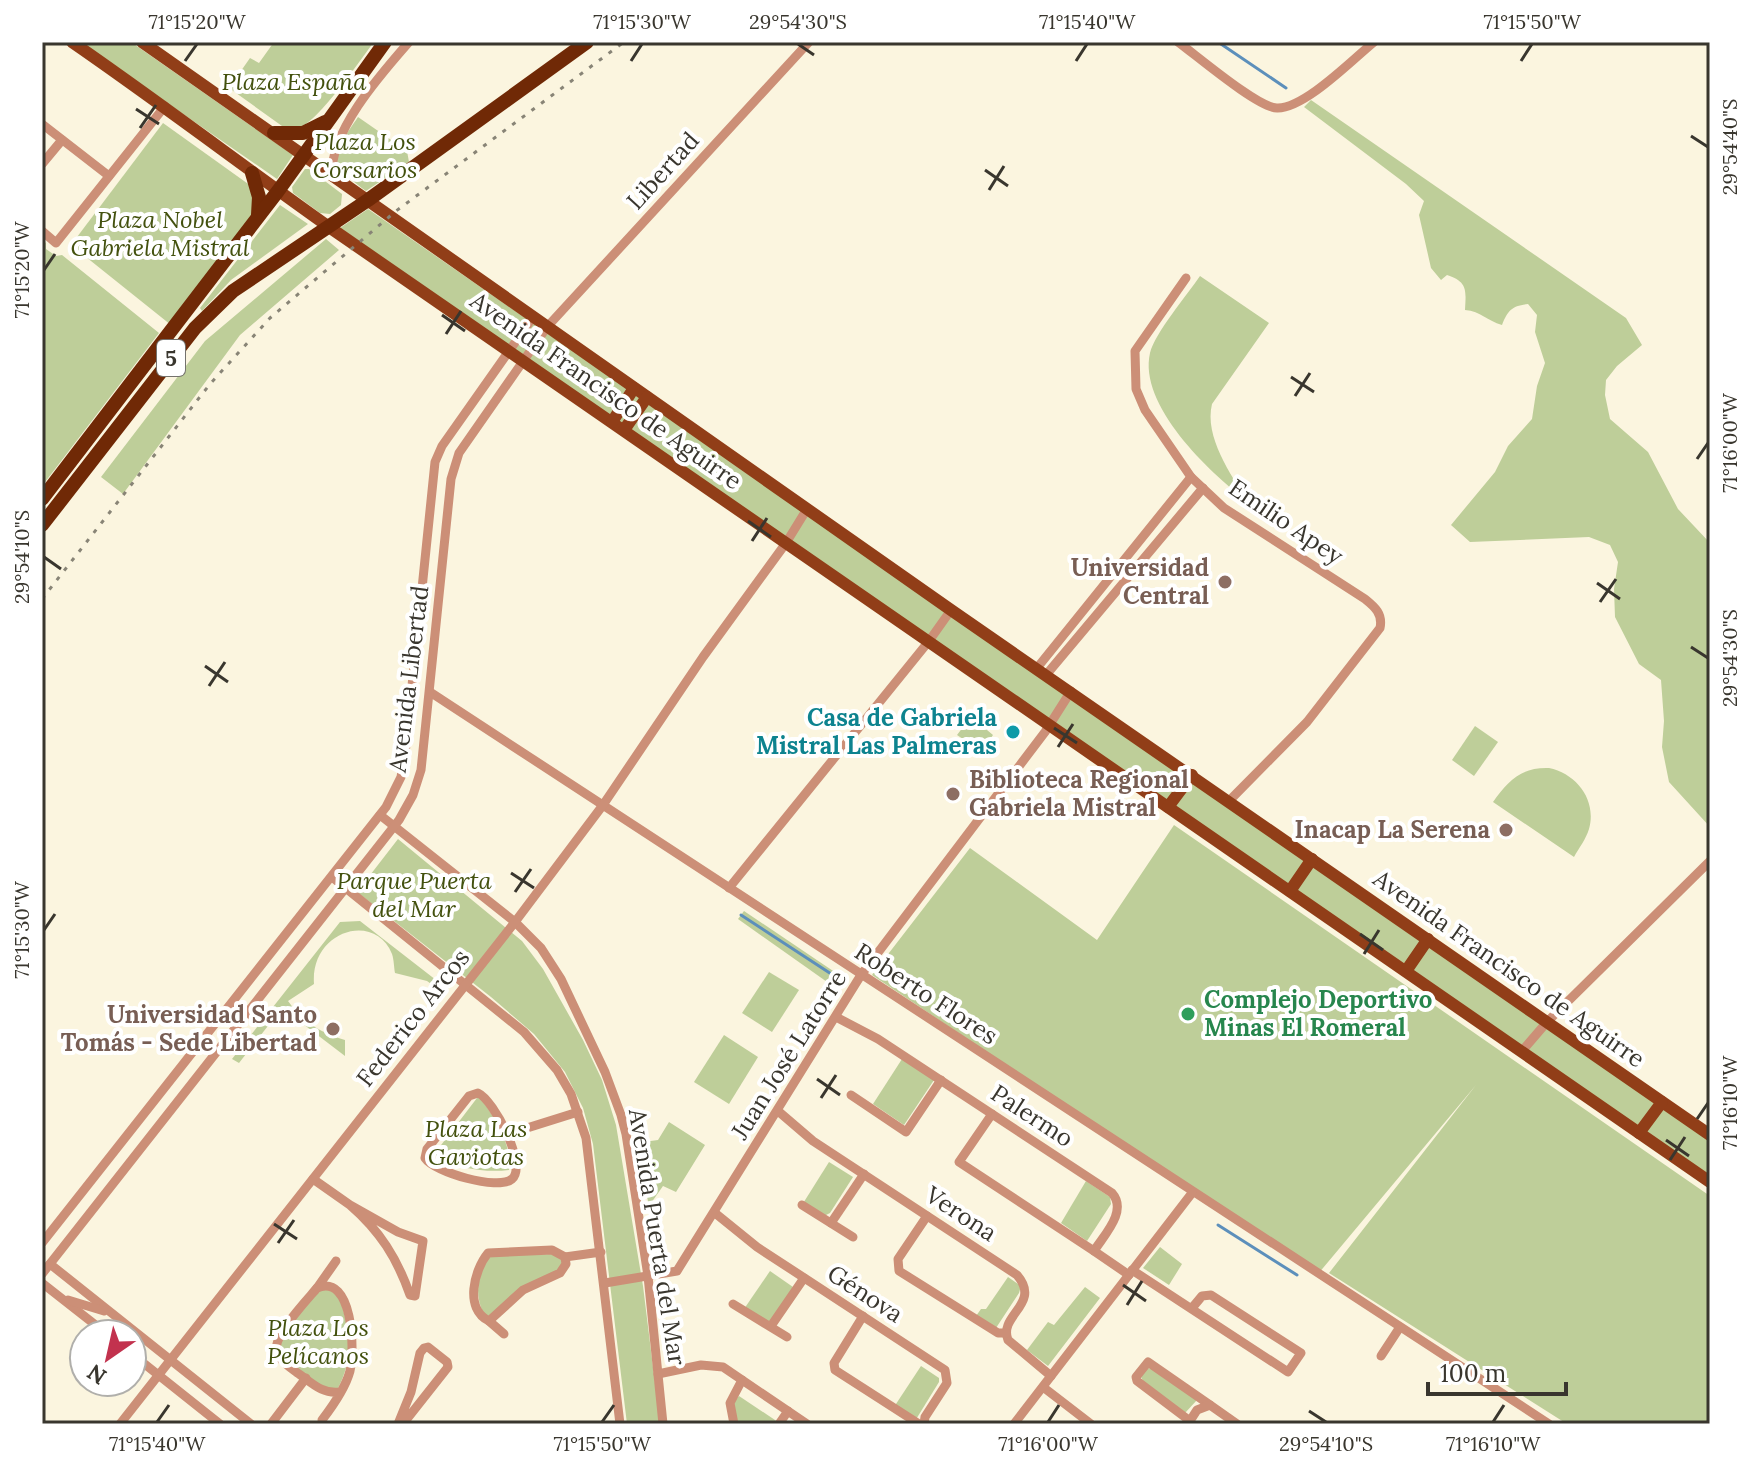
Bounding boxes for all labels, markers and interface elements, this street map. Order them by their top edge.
text: 71°15'20"W [149,9,247,34]
text: 71°15'30"W [593,9,692,34]
text: 29°54'30"S [749,9,847,34]
text: 71°15'40"W [1039,9,1136,34]
text: 71°15'50"W [1483,9,1582,34]
park label: Plaza España [222,66,367,97]
text: 29°54'40"S [1717,99,1742,195]
street label: Libertad [620,125,706,216]
park label: Plaza Los Corsarios [313,126,417,185]
park label: Plaza Nobel Gabriela Mistral [70,204,250,263]
text: 71°15'20"W [9,220,34,318]
street label: Avenida Francisco de Aguirre [464,284,748,496]
road number: 5 [157,340,185,376]
text: 71°16'00"W [1717,392,1742,493]
street label: Emilio Apey [1223,472,1350,571]
text: 29°54'10"S [9,510,34,604]
place label: Universidad Central [1071,552,1209,611]
marker: Universidad Central [1216,573,1234,591]
street label: Avenida Libertad [382,584,435,775]
text: 29°54'30"S [1717,609,1742,707]
place label: Casa de Gabriela Mistral Las Palmeras [756,702,997,761]
marker: Casa de Gabriela Mistral Las Palmeras [1004,723,1022,741]
place label: Biblioteca Regional Gabriela Mistral [969,764,1189,823]
marker: Biblioteca Regional Gabriela Mistral [944,785,962,803]
place label: Inacap La Serena [1295,814,1490,845]
marker: Inacap La Serena [1497,821,1515,839]
street label: Avenida Francisco de Aguirre [1367,862,1651,1074]
park label: Parque Puerta del Mar [336,865,492,924]
text: 71°15'30"W [9,880,34,979]
street label: Roberto Flores [849,936,1004,1051]
street label: Federico Arcos [349,943,476,1093]
street label: Juan José Latorre [724,965,853,1146]
place label: Complejo Deportivo Minas El Romeral [1204,984,1432,1043]
place label: Universidad Santo Tomás - Sede Libertad [61,999,317,1058]
marker: Complejo Deportivo Minas El Romeral [1179,1005,1197,1023]
marker: Universidad Santo Tomás - Sede Libertad [324,1020,342,1038]
text: 71°16'10"W [1717,1055,1742,1150]
street label: Palermo [985,1077,1079,1154]
street label: Avenida Puerta del Mar [622,1105,693,1368]
park label: Plaza Las Gaviotas [425,1113,527,1172]
street label: Verona [919,1179,1003,1248]
street label: Génova [822,1258,909,1329]
park label: Plaza Los Pelícanos [267,1312,369,1371]
north arrow [68,1318,148,1398]
scale bar [1428,1346,1566,1396]
text: N [82,1358,112,1391]
text: 100 m [1440,1358,1506,1389]
text: 71°15'40"W [109,1431,206,1456]
text: 71°15'50"W [553,1431,652,1456]
text: 71°16'00"W [998,1431,1099,1456]
text: 29°54'10"S [1279,1431,1373,1456]
text: 71°16'10"W [1446,1431,1541,1456]

